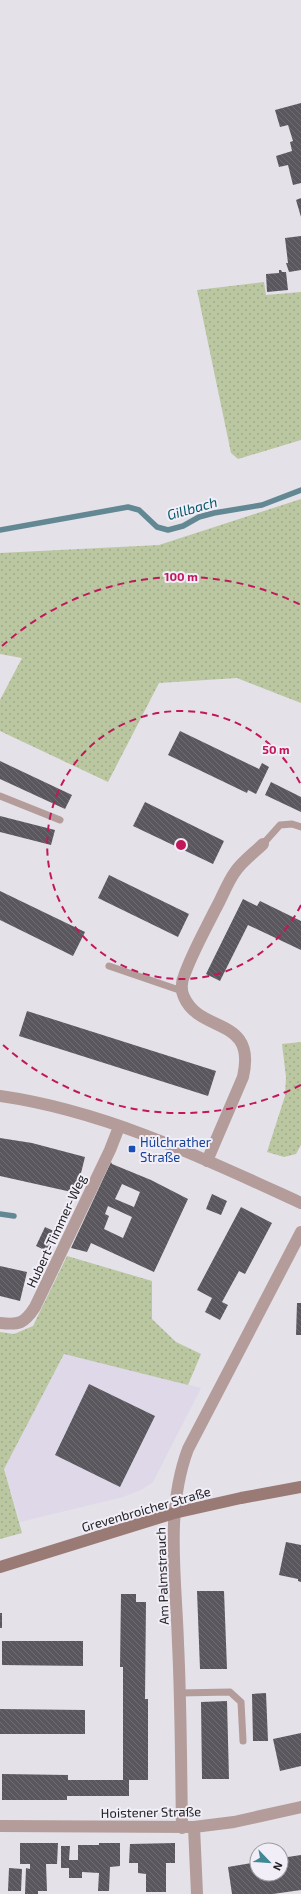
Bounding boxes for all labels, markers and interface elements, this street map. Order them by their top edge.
water label: Gillbach [165,493,219,523]
text: 100 m [164,569,198,583]
text: 50 m [262,742,290,756]
centre of rings [174,838,188,852]
place label: Hülchrather Straße [140,1134,211,1165]
marker: Hülchrather Straße [127,1144,137,1154]
street label: Hubert-Timmer-Weg [23,1172,89,1290]
street label: Grevenbroicher Straße [80,1483,212,1535]
street label: Am Palmstrauch [152,1527,172,1625]
street label: Hoistener Straße [101,1803,201,1821]
north arrow [249,1842,289,1882]
text: N [271,1860,286,1873]

